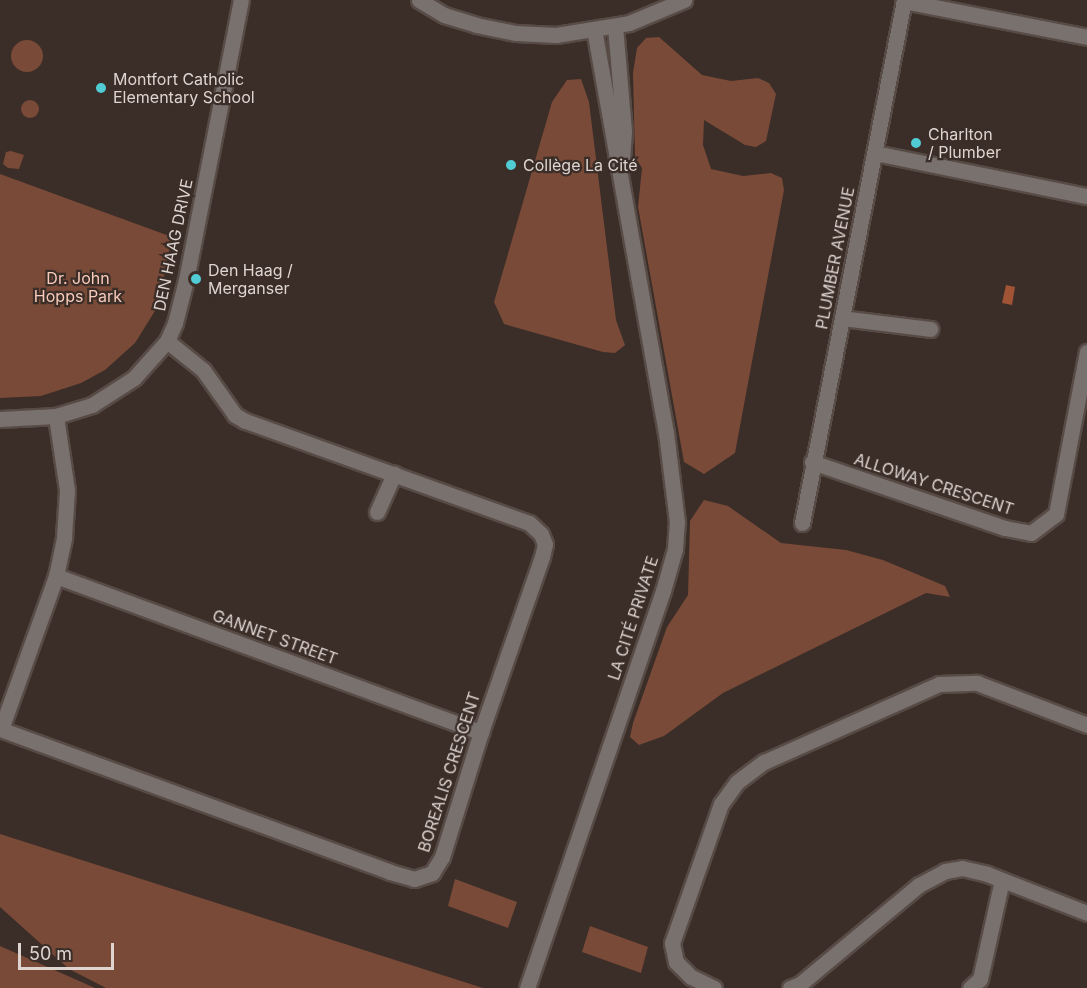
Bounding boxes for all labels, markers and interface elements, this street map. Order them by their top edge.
place label: Montfort Catholic Elementary School [113,69,255,107]
marker: Montfort Catholic Elementary School [94,81,108,95]
place label: Charlton / Plumber [928,124,1001,162]
marker: Charlton / Plumber [909,136,923,150]
place label: Collège La Cité [523,155,638,175]
marker: Collège La Cité [504,158,518,172]
street label: DEN HAAG DRIVE [150,177,196,313]
street label: PLUMBER AVENUE [812,185,858,331]
place label: Den Haag / Merganser [208,260,293,298]
park label: Dr. John Hopps Park [34,268,122,306]
marker: Den Haag / Merganser [189,272,203,286]
street label: ALLOWAY CRESCENT [852,449,1016,519]
street label: LA CITÉ PRIVATE [604,554,662,682]
street label: GANNET STREET [210,605,340,669]
street label: BOREALIS CRESCENT [414,689,484,855]
scale bar [21,931,117,969]
text: 50 m [29,943,72,964]

